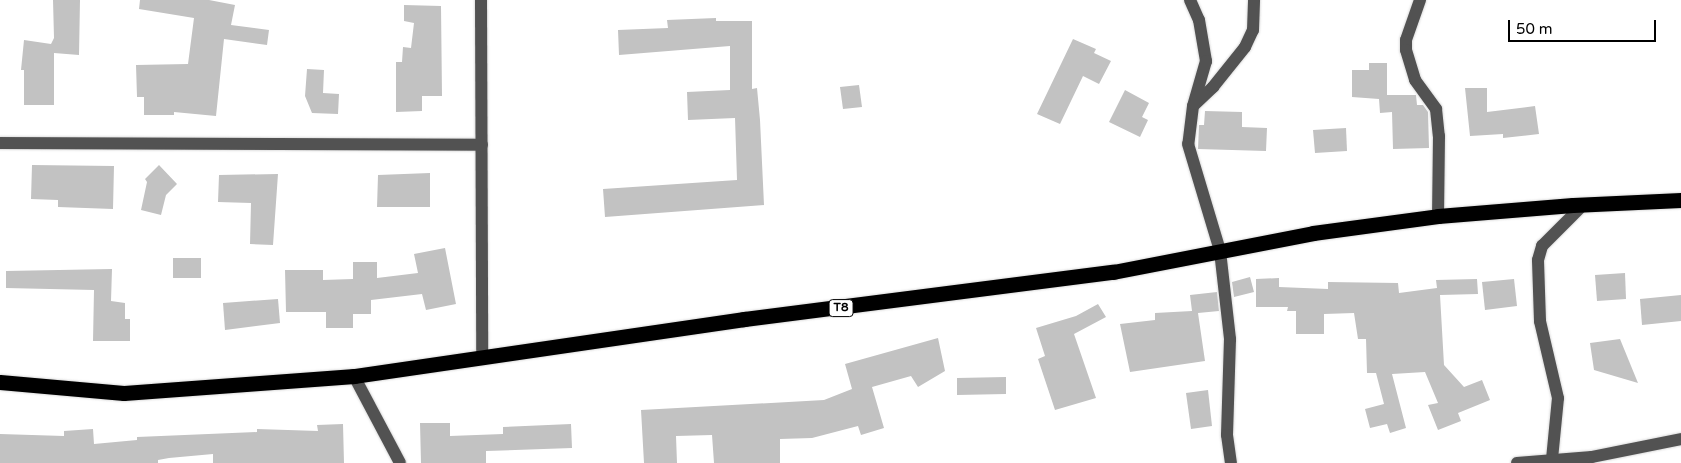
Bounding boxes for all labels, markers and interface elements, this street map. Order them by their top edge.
scale bar [1511,10,1658,42]
text: 50 m [1516,20,1553,38]
road number: T8 [828,298,854,318]

